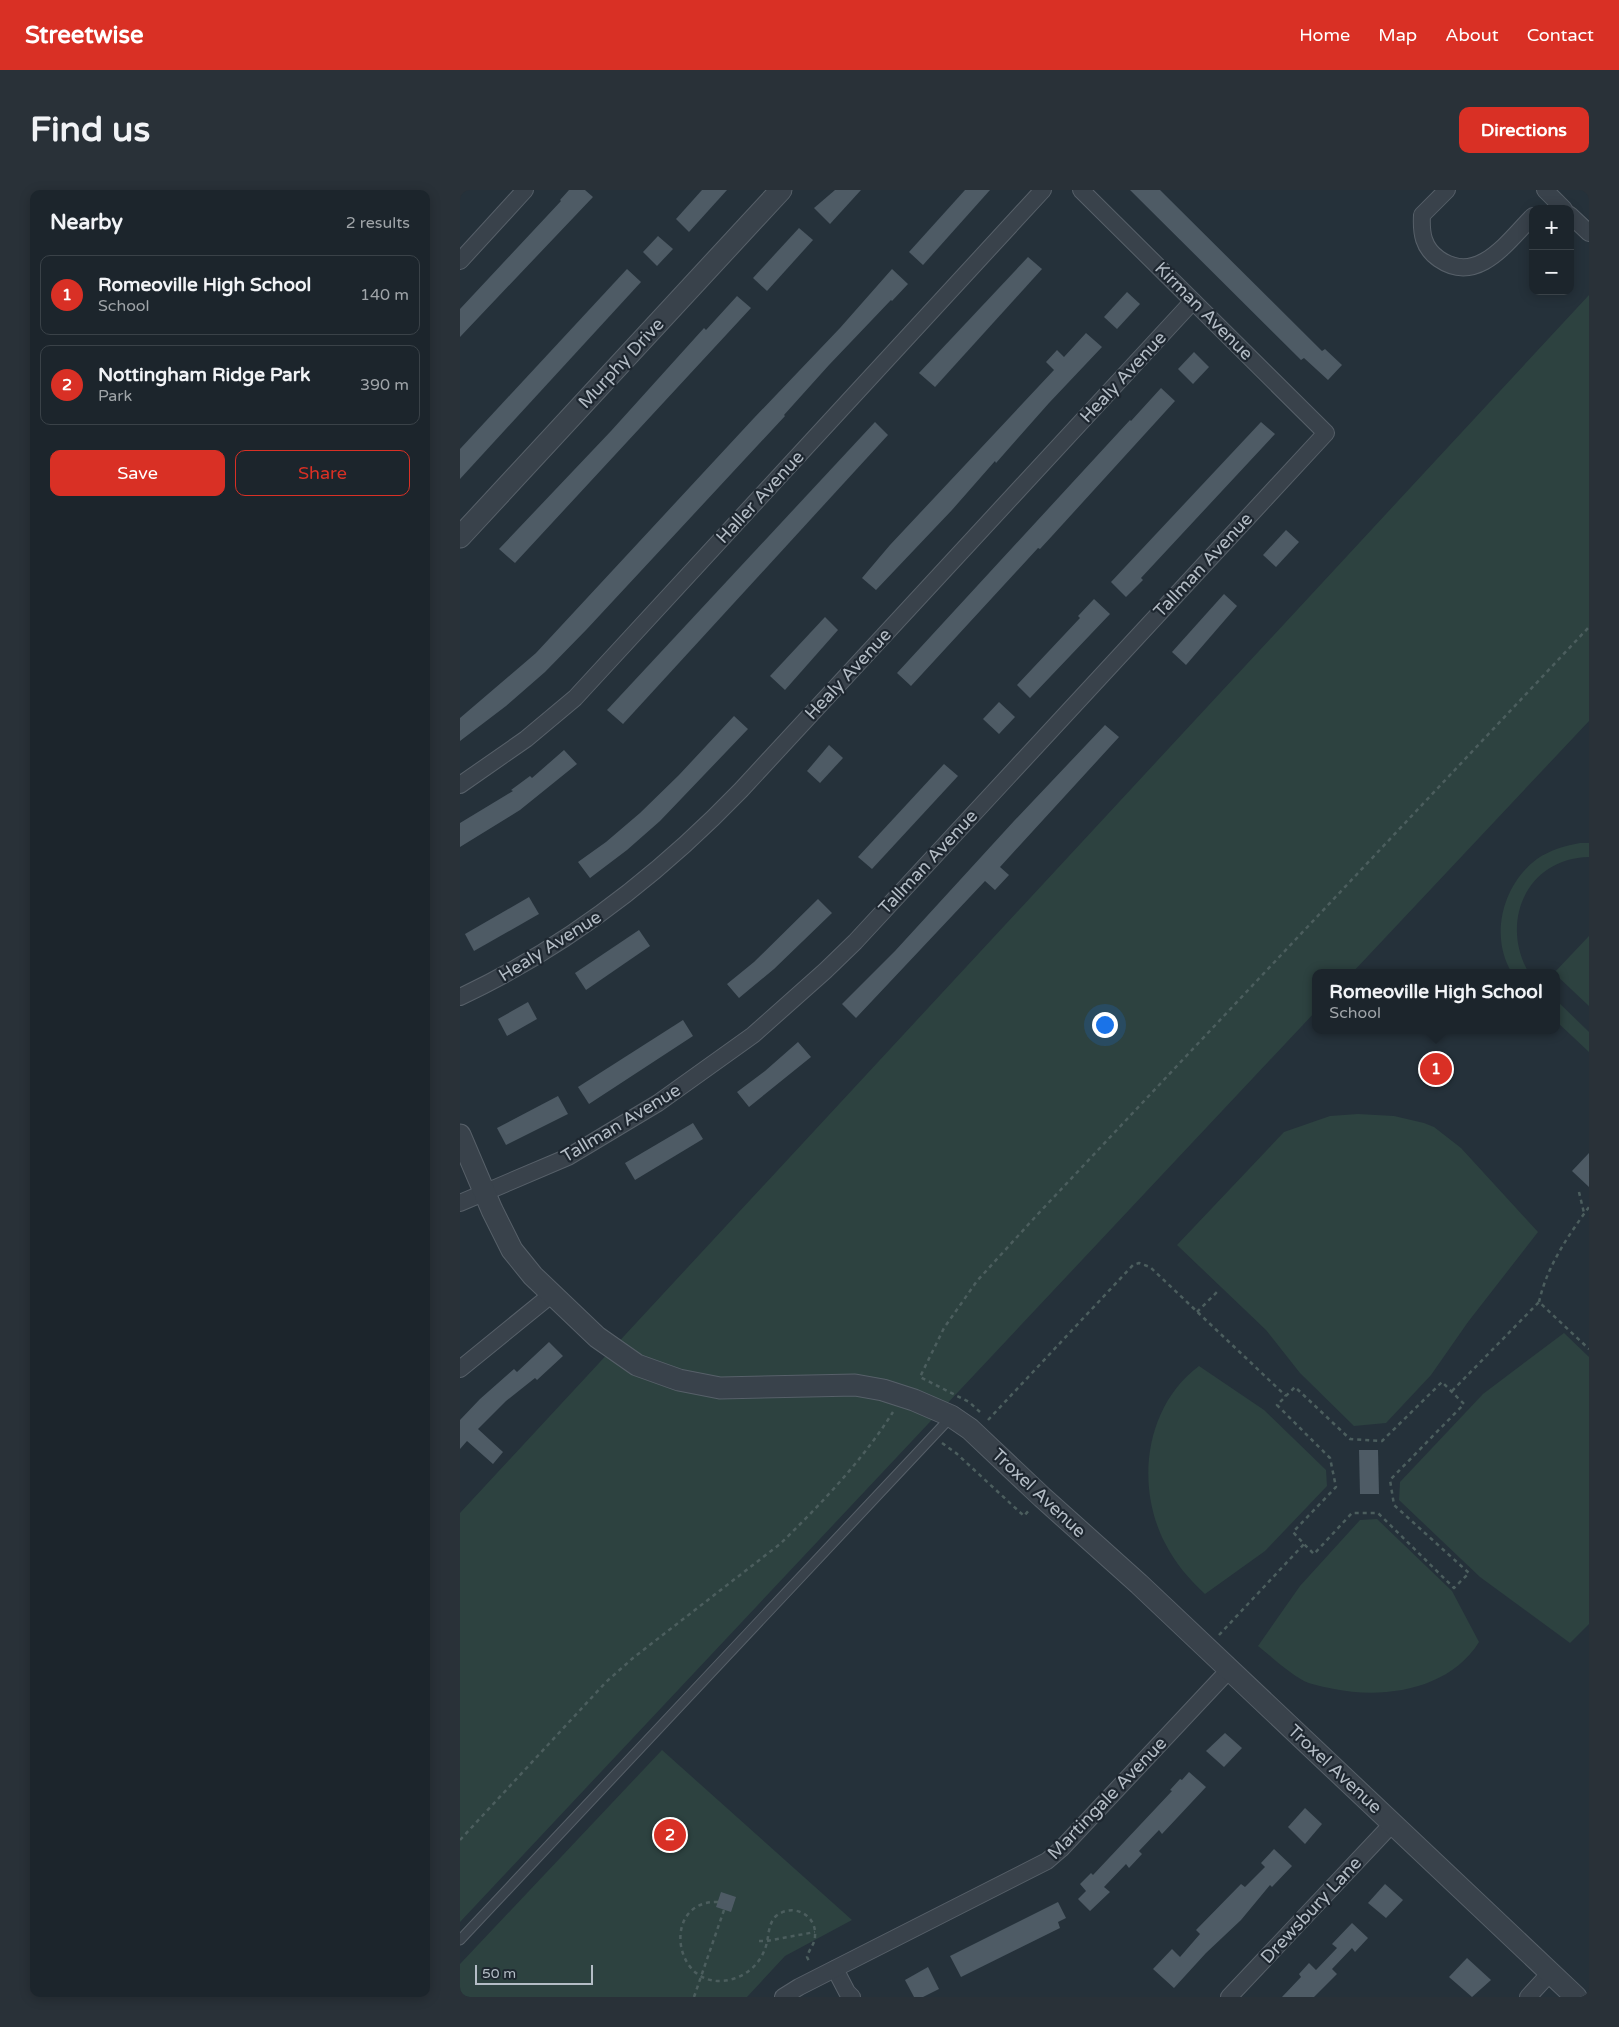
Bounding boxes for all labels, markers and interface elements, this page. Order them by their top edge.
text: Streetwise [25,21,144,50]
text: Home [1299,24,1350,46]
text: Map [1378,24,1417,46]
text: About [1445,24,1499,46]
text: Contact [1527,24,1594,46]
button: Directions [1459,107,1589,153]
text: Find us [30,109,150,151]
map controls [1529,205,1574,295]
button: + [1529,205,1574,250]
text: Nearby [50,210,123,235]
text: 2 results [346,213,410,233]
button: − [1529,250,1574,295]
street label: Kirman Avenue [1150,257,1258,365]
text: Romeoville High School [98,274,311,296]
text: 1 [62,285,72,305]
text: 140 m [360,285,409,305]
text: School [98,296,150,316]
street label: Murphy Drive [573,313,669,413]
street label: Healy Avenue [1075,327,1171,427]
text: Nottingham Ridge Park [98,364,310,386]
text: 2 [62,375,72,395]
text: 390 m [360,375,409,395]
text: Park [98,386,132,406]
street label: Haller Avenue [711,446,809,548]
button: Save [50,450,225,496]
button: Share [235,450,410,496]
street label: Tallman Avenue [1149,508,1257,622]
street label: Healy Avenue [800,624,896,724]
street label: Tallman Avenue [874,805,982,919]
street label: Healy Avenue [495,906,605,986]
popup [1312,969,1560,1034]
text: Romeoville High School [1329,981,1543,1003]
text: School [1329,1003,1381,1023]
your location [1092,1012,1118,1038]
pin: 1 [1420,1050,1452,1088]
street label: Tallman Avenue [557,1079,685,1167]
street label: Troxel Avenue [987,1444,1091,1542]
street label: Troxel Avenue [1283,1720,1387,1818]
street label: Martingale Avenue [1043,1732,1171,1864]
pin: 2 [654,1816,686,1854]
street label: Drewsbury Lane [1256,1852,1366,1968]
scale bar [475,1962,592,1985]
text: 50 m [482,1965,516,1982]

